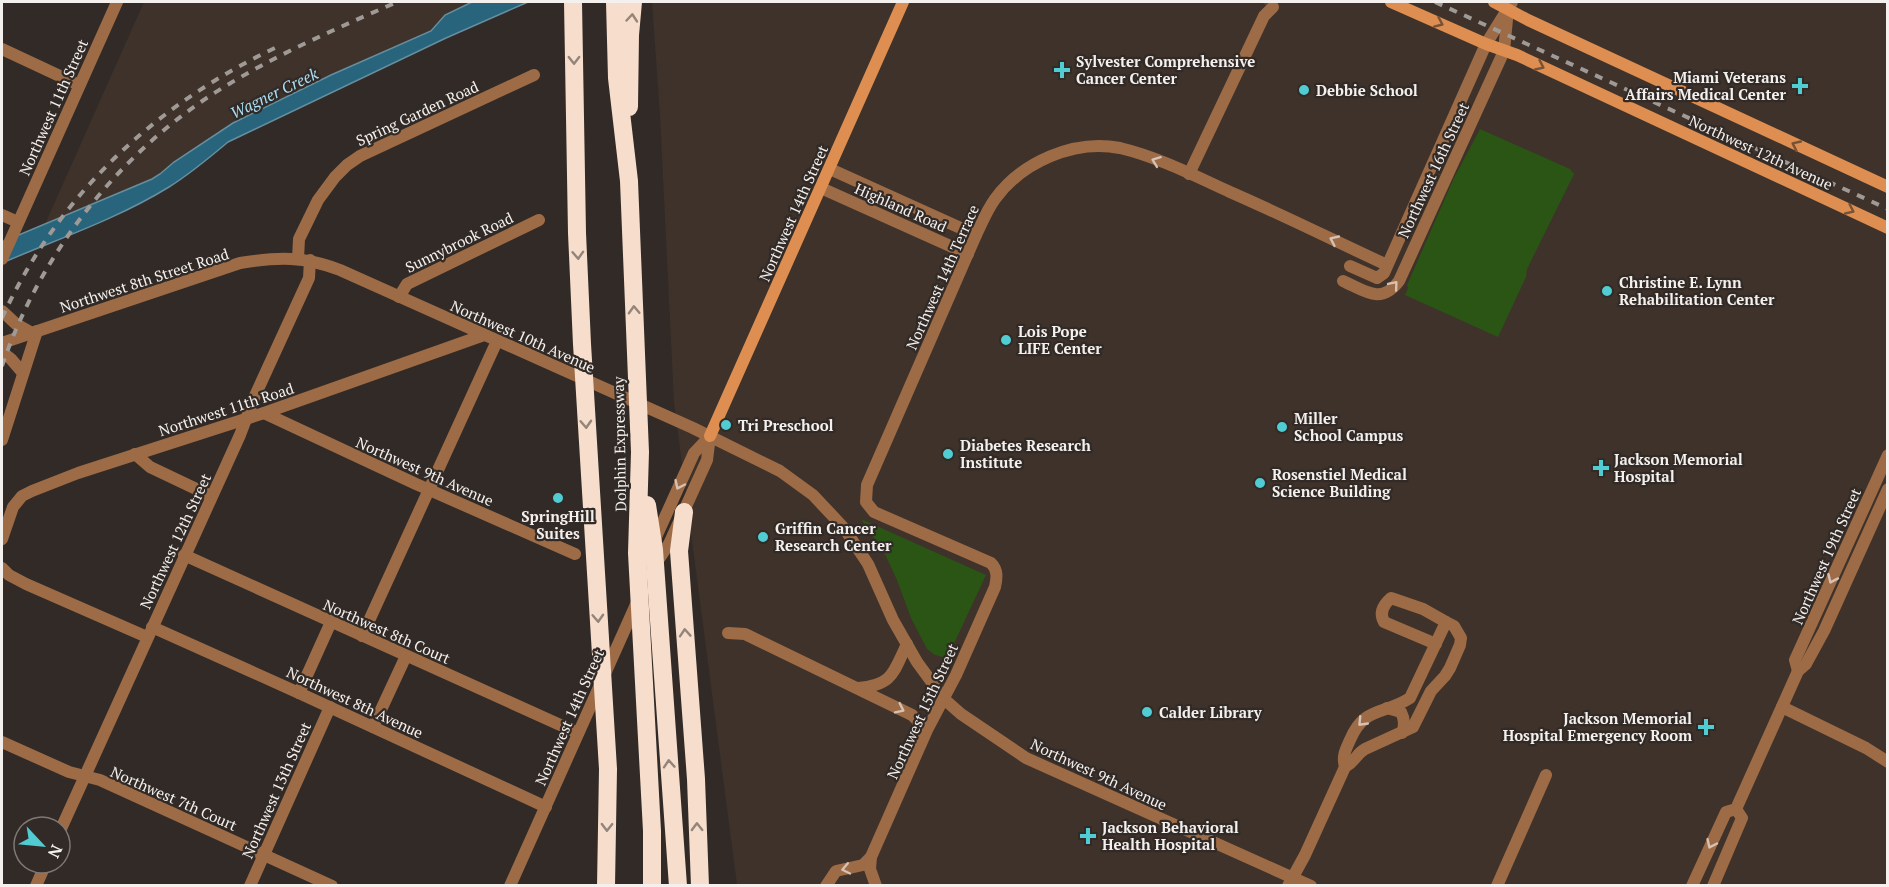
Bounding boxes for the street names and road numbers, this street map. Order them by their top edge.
street label: Northwest 11th Street [14,35,92,178]
street label: Spring Garden Road [353,76,481,150]
street label: Northwest 16th Street [1393,99,1473,241]
street label: Northwest 12th Avenue [1686,110,1836,194]
street label: Northwest 14th Street [754,141,832,284]
street label: Highland Road [852,178,950,236]
street label: Northwest 14th Terrace [901,201,983,353]
street label: Sunnybrook Road [402,207,516,277]
street label: Northwest 8th Street Road [57,243,231,317]
street label: Northwest 10th Avenue [448,295,598,377]
street label: Dolphin Expressway [608,376,630,512]
street label: Northwest 11th Road [156,378,296,440]
street label: Northwest 9th Avenue [353,432,497,510]
street label: Northwest 12th Street [135,470,215,612]
street label: Northwest 19th Street [1787,484,1865,627]
street label: Northwest 8th Court [320,594,454,668]
street label: Northwest 15th Street [882,640,962,782]
street label: Northwest 14th Street [530,645,608,788]
street label: Northwest 8th Avenue [284,662,426,742]
street label: Northwest 13th Street [237,718,315,861]
street label: Northwest 9th Avenue [1028,734,1170,814]
street label: Northwest 7th Court [108,761,241,835]

